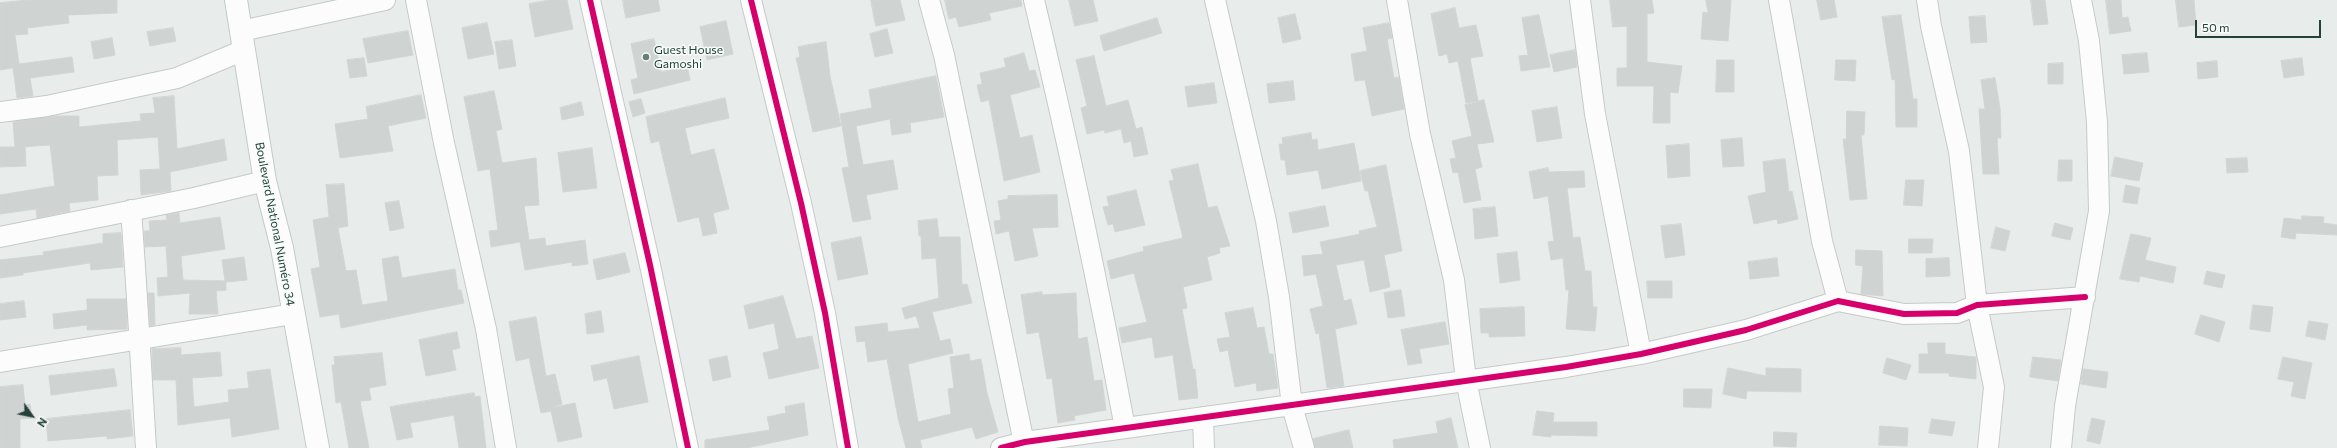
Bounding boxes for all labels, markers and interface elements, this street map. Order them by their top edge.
scale bar [2197,12,2323,38]
text: 50 m [2202,20,2230,34]
place label: Guest House Gamoshi [654,43,723,71]
marker: Guest House Gamoshi [641,52,651,62]
street label: Boulevard National Numéro 34 [252,141,298,307]
north arrow [12,396,52,436]
text: N [35,416,50,430]

